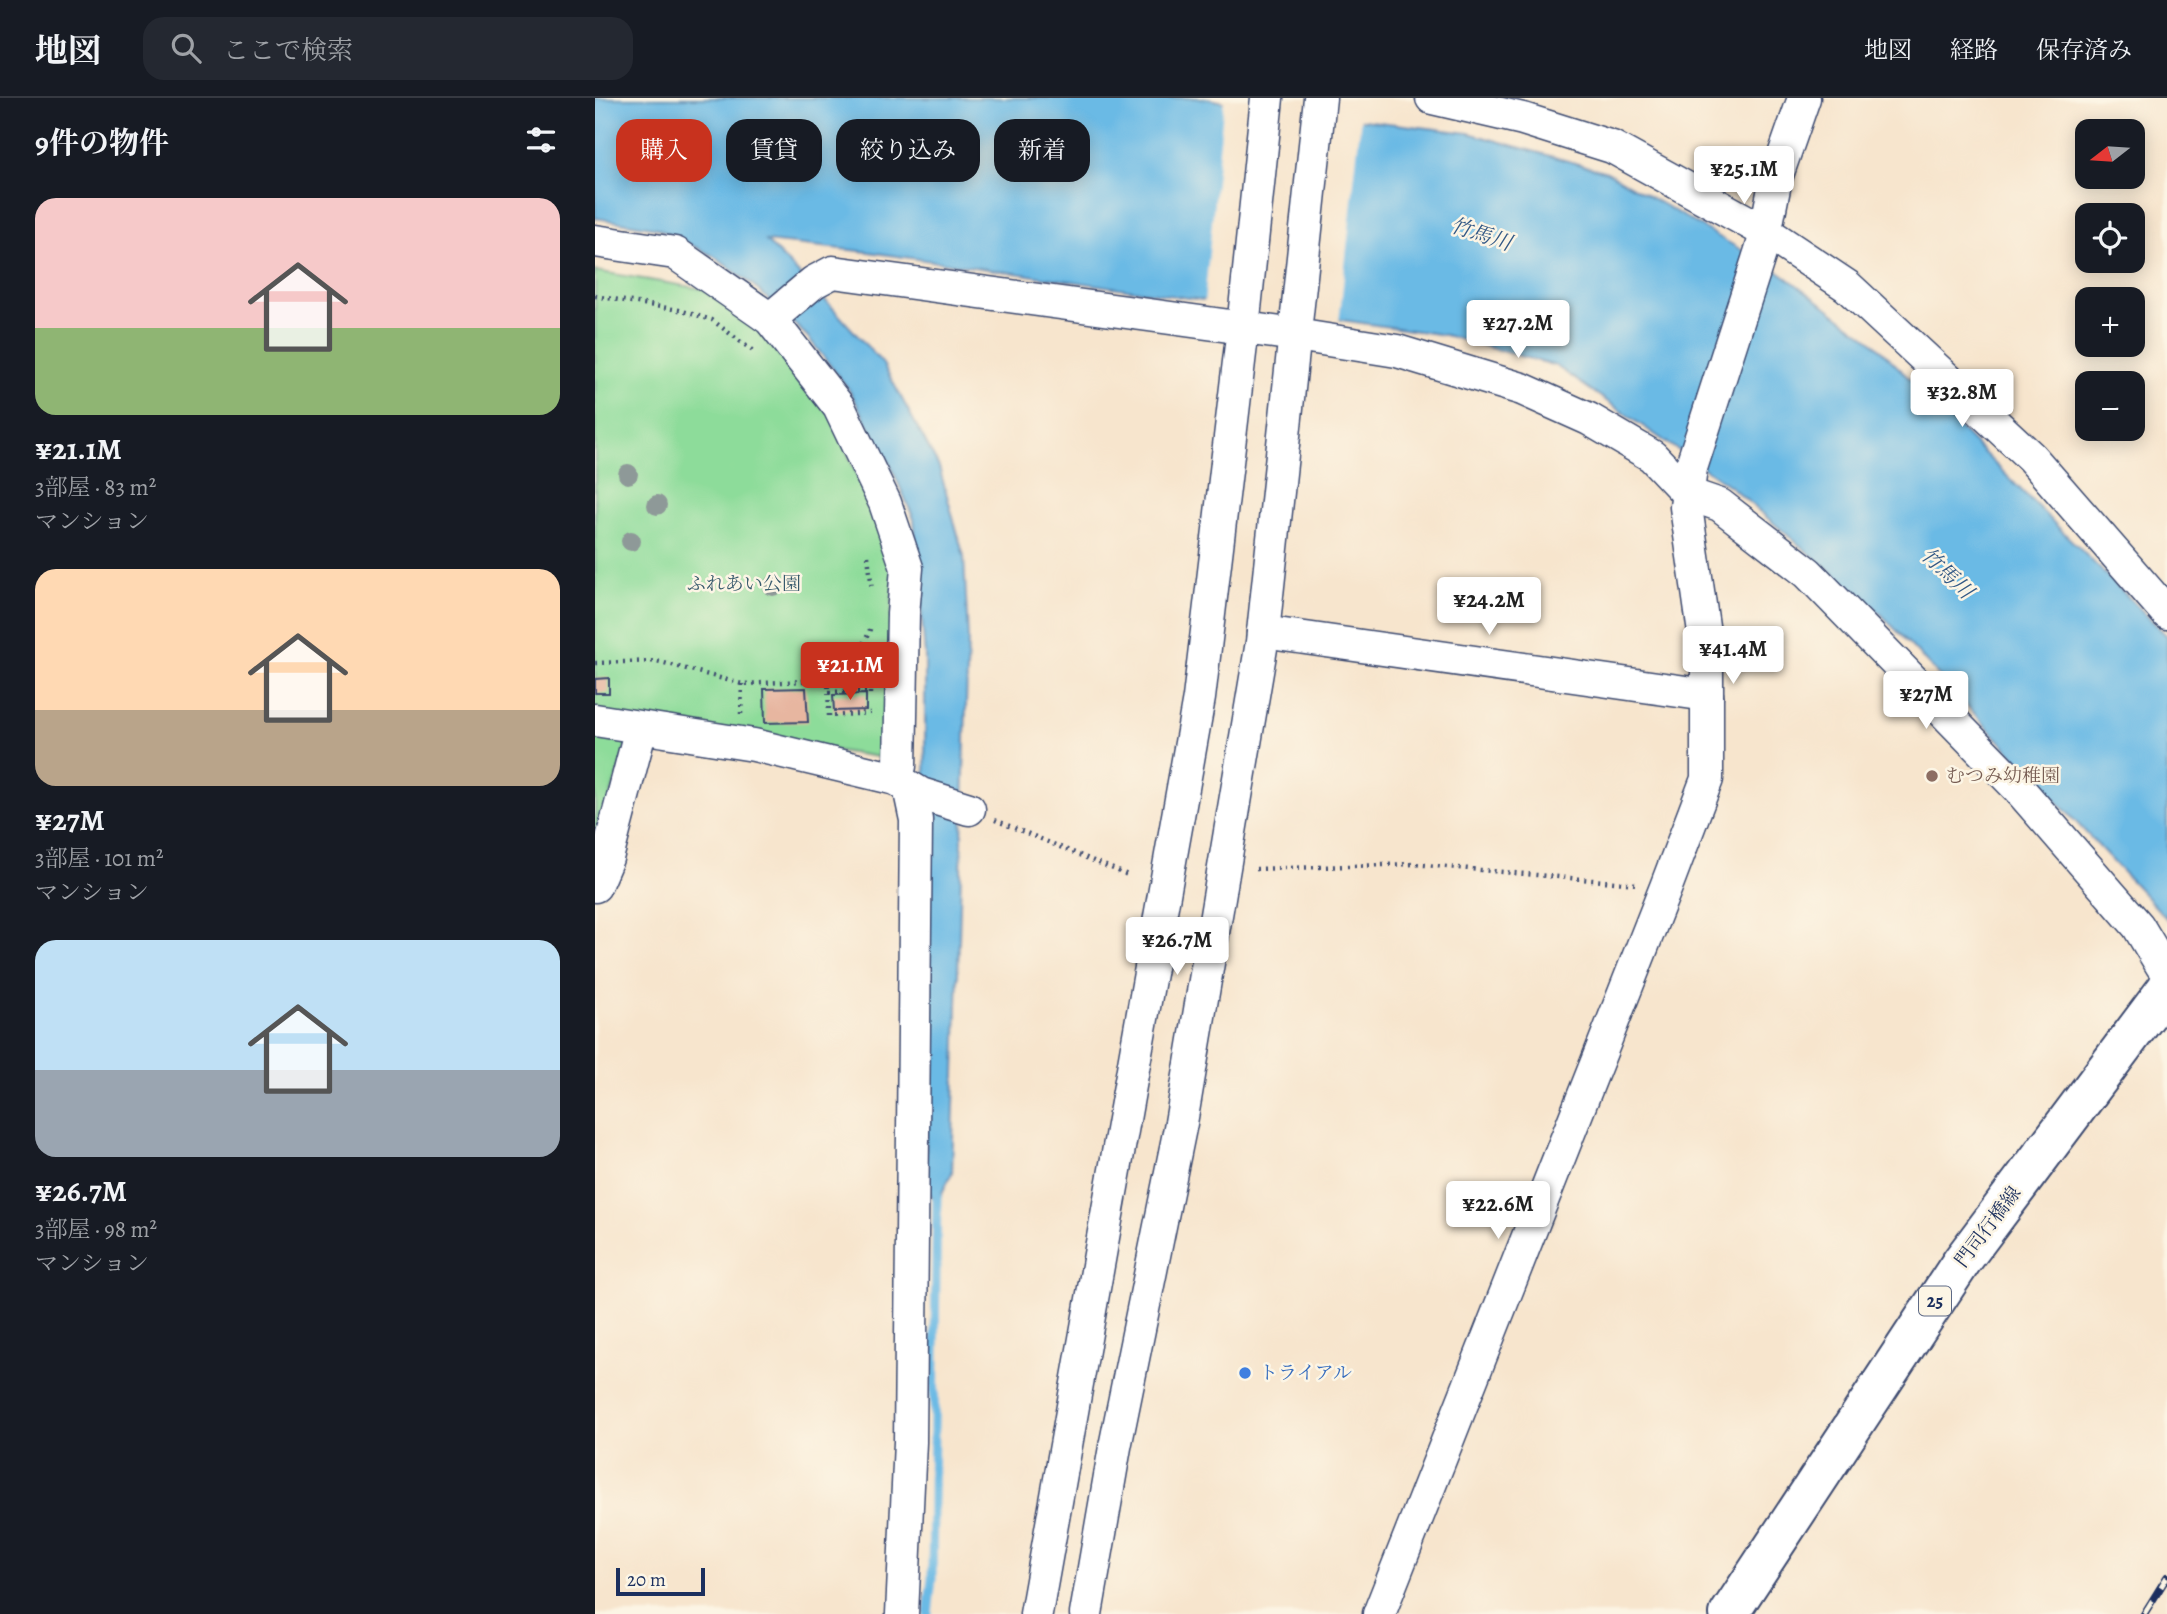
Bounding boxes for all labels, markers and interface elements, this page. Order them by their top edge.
search box [143,17,633,80]
text: 地図 [35,28,101,73]
icon: search [167,29,205,67]
text: ここで検索 [223,33,353,68]
text: 地図 [1864,34,1912,66]
text: 経路 [1950,34,1998,66]
text: 保存済み [2036,34,2132,66]
chip: 購入 [616,119,712,182]
chip: 賃貸 [726,119,822,182]
chip: 絞り込み [836,119,980,182]
chip: 新着 [994,119,1090,182]
north arrow [2075,119,2145,189]
map controls [2075,119,2145,441]
icon: filters [522,121,560,159]
text: 9件の物件 [35,123,169,163]
pin: ¥25.1M [1687,146,1801,206]
text: ¥25.1M [1710,153,1778,184]
button: locate [2075,203,2145,273]
water label: 竹馬川 [1447,211,1517,258]
icon: home [235,244,361,370]
button: + [2075,287,2145,357]
pin: ¥27.2M [1461,300,1575,360]
text: ¥27.2M [1483,307,1553,338]
pin: ¥32.8M [1905,370,2019,429]
button: − [2075,371,2145,441]
text: ¥32.8M [1927,376,1997,407]
text: ¥21.1M [35,429,122,469]
text: 3部屋 · 83 m² [35,472,156,503]
text: マンション [35,506,149,537]
water label: 竹馬川 [1915,541,1981,606]
park label: ふれあい公園 [687,571,801,597]
pin: ¥24.2M [1432,578,1546,637]
text: ¥24.2M [1453,584,1525,615]
icon: home [235,615,361,741]
pin: ¥41.4M [1676,626,1790,686]
text: ¥41.4M [1699,633,1767,664]
pin: ¥21.1M [793,642,907,702]
text: ¥21.1M [817,649,883,680]
pin: ¥27M [1885,672,1967,731]
text: ¥27M [1899,678,1953,709]
place label: むつみ幼稚園 [1946,763,2060,789]
marker: むつみ幼稚園 [1924,768,1940,784]
text: ¥27M [35,800,105,840]
text: 3部屋 · 101 m² [35,843,163,874]
text: マンション [35,877,149,908]
pin: ¥26.7M [1120,918,1234,977]
text: ¥26.7M [1142,924,1212,955]
icon: home [235,986,361,1112]
text: ¥26.7M [35,1171,127,1211]
street label: 門司行橋線 [1949,1181,2027,1273]
pin: ¥22.6M [1441,1182,1555,1241]
text: ¥22.6M [1462,1188,1534,1219]
text: 3部屋 · 98 m² [35,1214,157,1245]
text: マンション [35,1248,149,1279]
road number: 25 [1919,1286,1951,1316]
place label: トライアル [1259,1360,1352,1386]
marker: トライアル [1237,1365,1253,1381]
scale bar [616,1565,705,1597]
text: 20 m [627,1567,666,1593]

